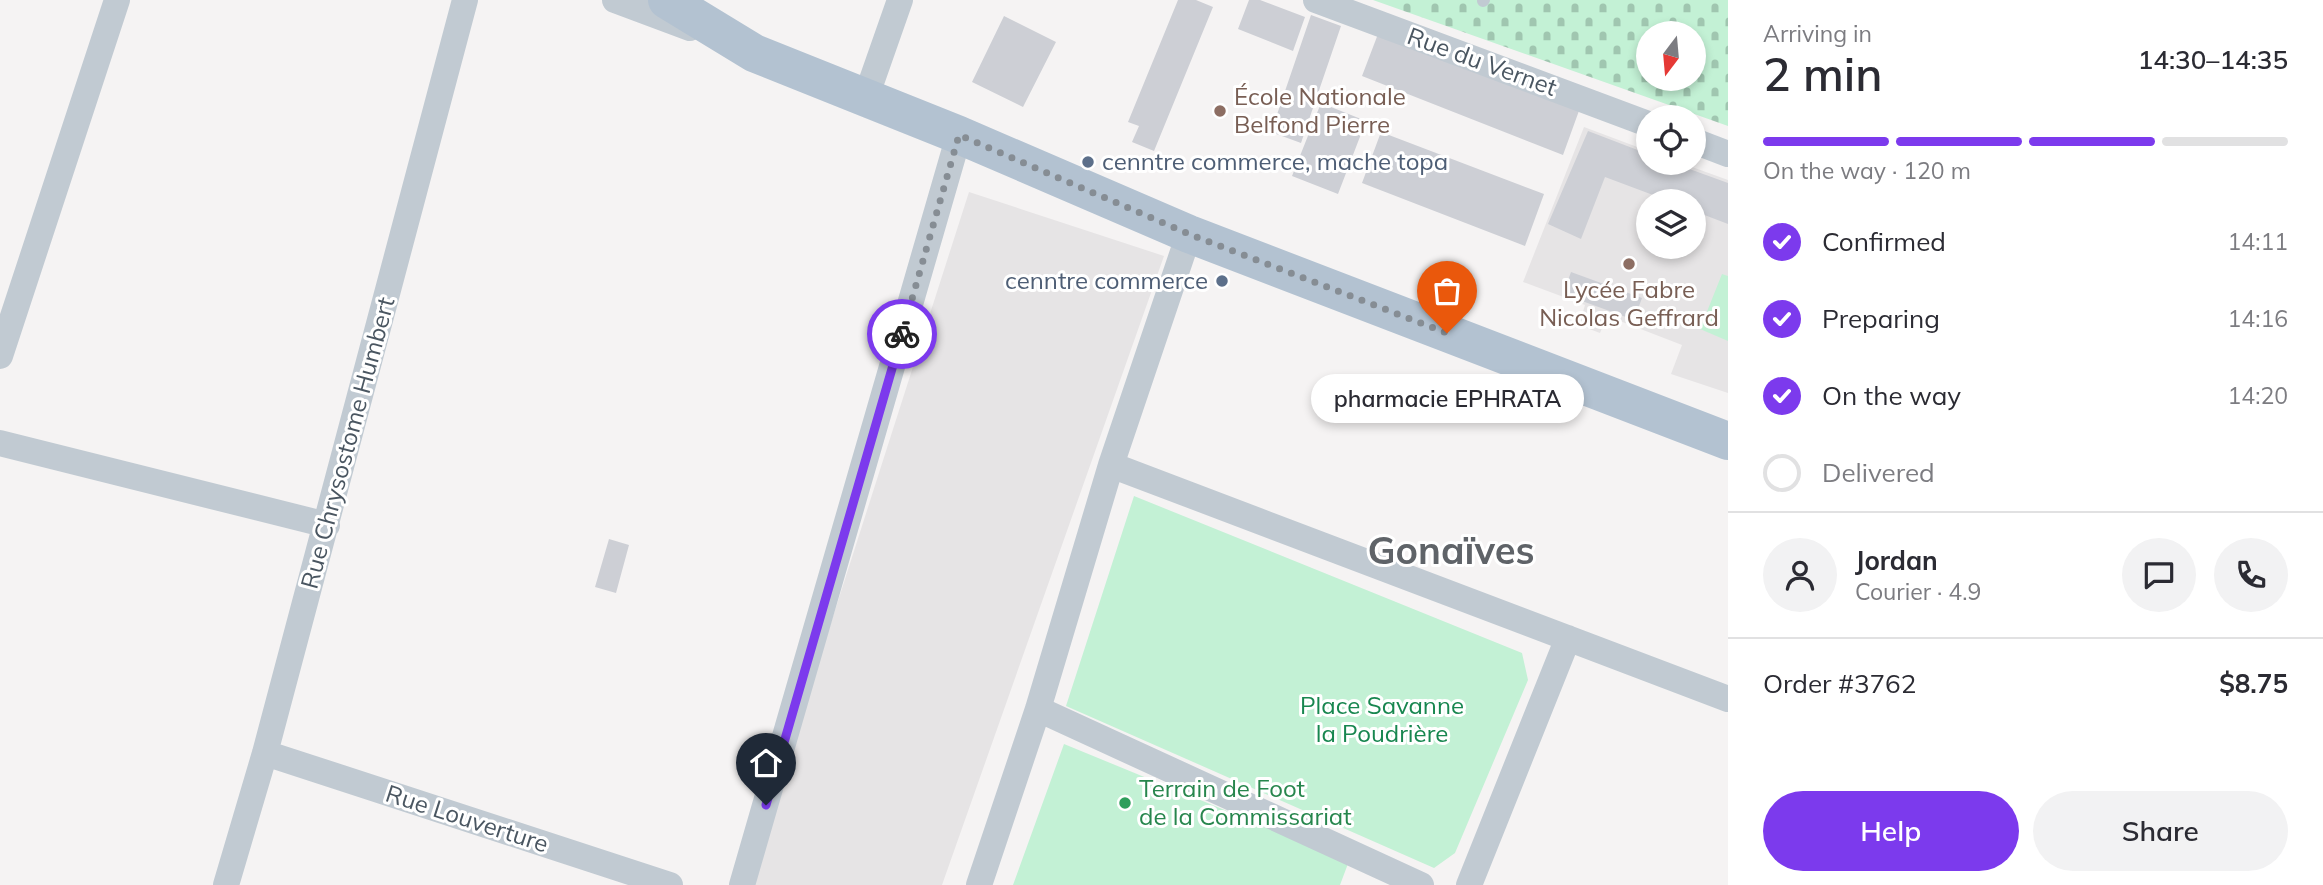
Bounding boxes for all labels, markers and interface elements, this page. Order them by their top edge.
text: Arriving in [1763,19,1872,48]
street label: Rue du Vernet [1403,20,1561,102]
north arrow [1636,21,1706,91]
map controls [1636,21,1706,259]
text: 14:30–14:35 [2138,43,2288,76]
text: 2 min [1763,45,1882,103]
place label: École Nationale Belfond Pierre [1234,81,1406,139]
marker: École Nationale Belfond Pierre [1212,103,1228,119]
button: locate [1636,105,1706,175]
place label: cenntre commerce, mache topa [1102,146,1448,176]
marker: cenntre commerce, mache topa [1080,154,1096,170]
text: On the way · 120 m [1763,156,1971,185]
button: layers [1636,189,1706,259]
icon: check [1763,223,1801,261]
text: Confirmed [1822,225,1946,258]
text: 14:11 [2228,227,2288,256]
marker: Lycée Fabre Nicolas Geffrard [1621,256,1637,272]
pin [1417,261,1477,333]
place label: cenntre commerce [1005,265,1208,295]
icon: bag [1428,272,1466,310]
marker: cenntre commerce [1214,273,1230,289]
place label: Lycée Fabre Nicolas Geffrard [1539,274,1719,332]
street label: Rue Chrysostome Humbert [294,294,400,592]
courier [867,299,937,369]
icon: check [1763,300,1801,338]
text: Preparing [1822,302,1940,335]
text: 14:16 [2228,304,2288,333]
icon: bike [883,315,921,353]
callout: pharmacie EPHRATA [1310,375,1584,424]
icon: check [1763,377,1801,415]
text: On the way [1822,379,1961,412]
text: 14:20 [2228,381,2288,410]
text: pharmacie EPHRATA [1334,384,1561,413]
text: Delivered [1822,456,1935,489]
district label: Gonaïves [1367,526,1535,574]
button: person [1763,538,1837,612]
button: chat [2122,538,2196,612]
button: phone [2214,538,2288,612]
text: Jordan [1855,544,1938,577]
text: Courier · 4.9 [1855,577,1981,606]
text: Order #3762 [1763,667,1916,700]
text: $8.75 [2219,667,2288,700]
park label: Place Savanne la Poudrière [1300,690,1464,748]
pin [736,733,796,805]
icon: home [747,744,785,782]
place label: Terrain de Foot de la Commissariat [1139,773,1352,831]
street label: Rue Louverture [382,778,552,858]
button: Help [1763,791,2019,871]
button: Share [2033,791,2288,871]
marker: Terrain de Foot de la Commissariat [1117,795,1133,811]

